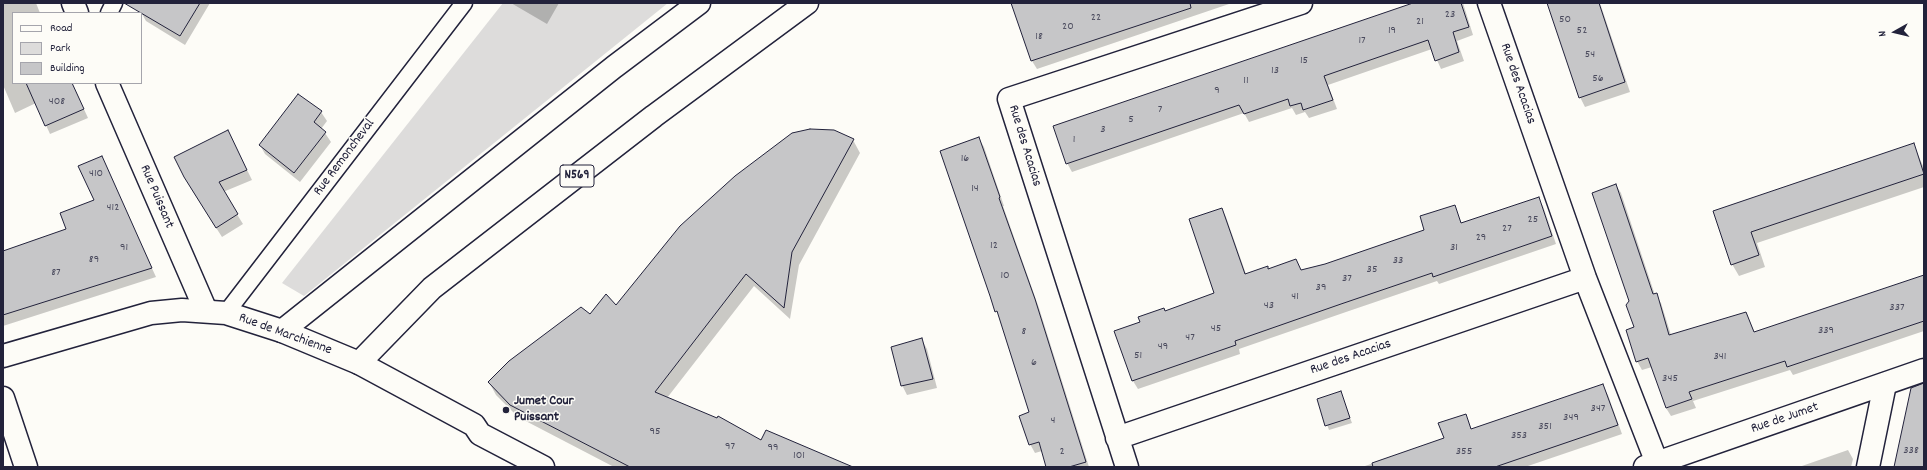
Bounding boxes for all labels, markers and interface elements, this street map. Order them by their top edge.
house number: 23 [1445,8,1455,22]
house number: 22 [1091,11,1101,25]
legend [12,12,142,84]
north arrow [1875,12,1915,52]
house number: 50 [1559,13,1571,27]
house number: 21 [1416,15,1424,29]
text: Road [50,20,72,37]
house number: 20 [1062,20,1074,34]
house number: 19 [1388,24,1396,38]
house number: 52 [1577,24,1587,38]
house number: 18 [1035,30,1043,44]
text: N [1875,30,1891,37]
house number: 17 [1358,34,1366,48]
text: Park [50,40,70,57]
street label: Rue des Acacias [1495,41,1539,127]
house number: 54 [1585,48,1595,62]
house number: 15 [1300,54,1308,68]
text: Building [50,60,85,77]
house number: 13 [1271,64,1279,78]
house number: 56 [1592,72,1604,86]
house number: 11 [1243,74,1249,88]
house number: 9 [1214,84,1220,98]
house number: 408 [49,95,65,109]
street label: Rue des Acacias [1004,103,1044,189]
house number: 7 [1158,103,1162,117]
house number: 5 [1128,113,1134,127]
street label: Rue Remoncheval [311,116,379,200]
house number: 3 [1100,123,1106,137]
house number: 1 [1073,133,1075,147]
house number: 16 [961,152,969,166]
street label: Rue Puissant [135,163,177,231]
road number: N569 [560,165,594,187]
house number: 410 [89,167,103,181]
house number: 14 [971,182,979,196]
house number: 412 [107,201,119,215]
house number: 25 [1528,213,1538,227]
house number: 27 [1502,222,1512,236]
house number: 29 [1476,231,1486,245]
house number: 12 [990,239,998,253]
house number: 91 [120,241,128,255]
house number: 31 [1450,241,1458,255]
house number: 89 [89,253,99,267]
house number: 33 [1393,254,1403,268]
house number: 35 [1367,263,1377,277]
house number: 87 [51,266,61,280]
house number: 10 [1000,269,1010,283]
house number: 37 [1342,272,1352,286]
house number: 39 [1316,281,1326,295]
house number: 41 [1291,290,1299,304]
house number: 43 [1264,299,1274,313]
house number: 337 [1889,301,1905,315]
street label: Rue de Marchienne [236,310,334,360]
house number: 45 [1211,322,1221,336]
house number: 339 [1818,324,1834,338]
house number: 8 [1022,325,1026,339]
house number: 47 [1185,331,1195,345]
street label: Rue des Acacias [1308,336,1394,380]
house number: 49 [1158,340,1168,354]
house number: 51 [1134,349,1142,363]
house number: 341 [1714,350,1726,364]
house number: 6 [1031,356,1037,370]
house number: 345 [1662,372,1678,386]
place label: Jumet Cour Puissant [514,394,574,426]
street label: Rue de Jumet [1749,400,1821,438]
house number: 347 [1591,402,1605,416]
marker: Jumet Cour Puissant [501,405,511,415]
house number: 349 [1563,411,1579,425]
house number: 4 [1051,414,1055,428]
house number: 351 [1538,420,1552,434]
house number: 95 [649,425,661,439]
house number: 353 [1511,429,1527,443]
house number: 97 [725,440,735,454]
house number: 99 [768,441,778,455]
house number: 338 [1903,444,1919,458]
house number: 2 [1059,445,1065,459]
house number: 355 [1456,445,1472,459]
house number: 101 [793,449,805,463]

